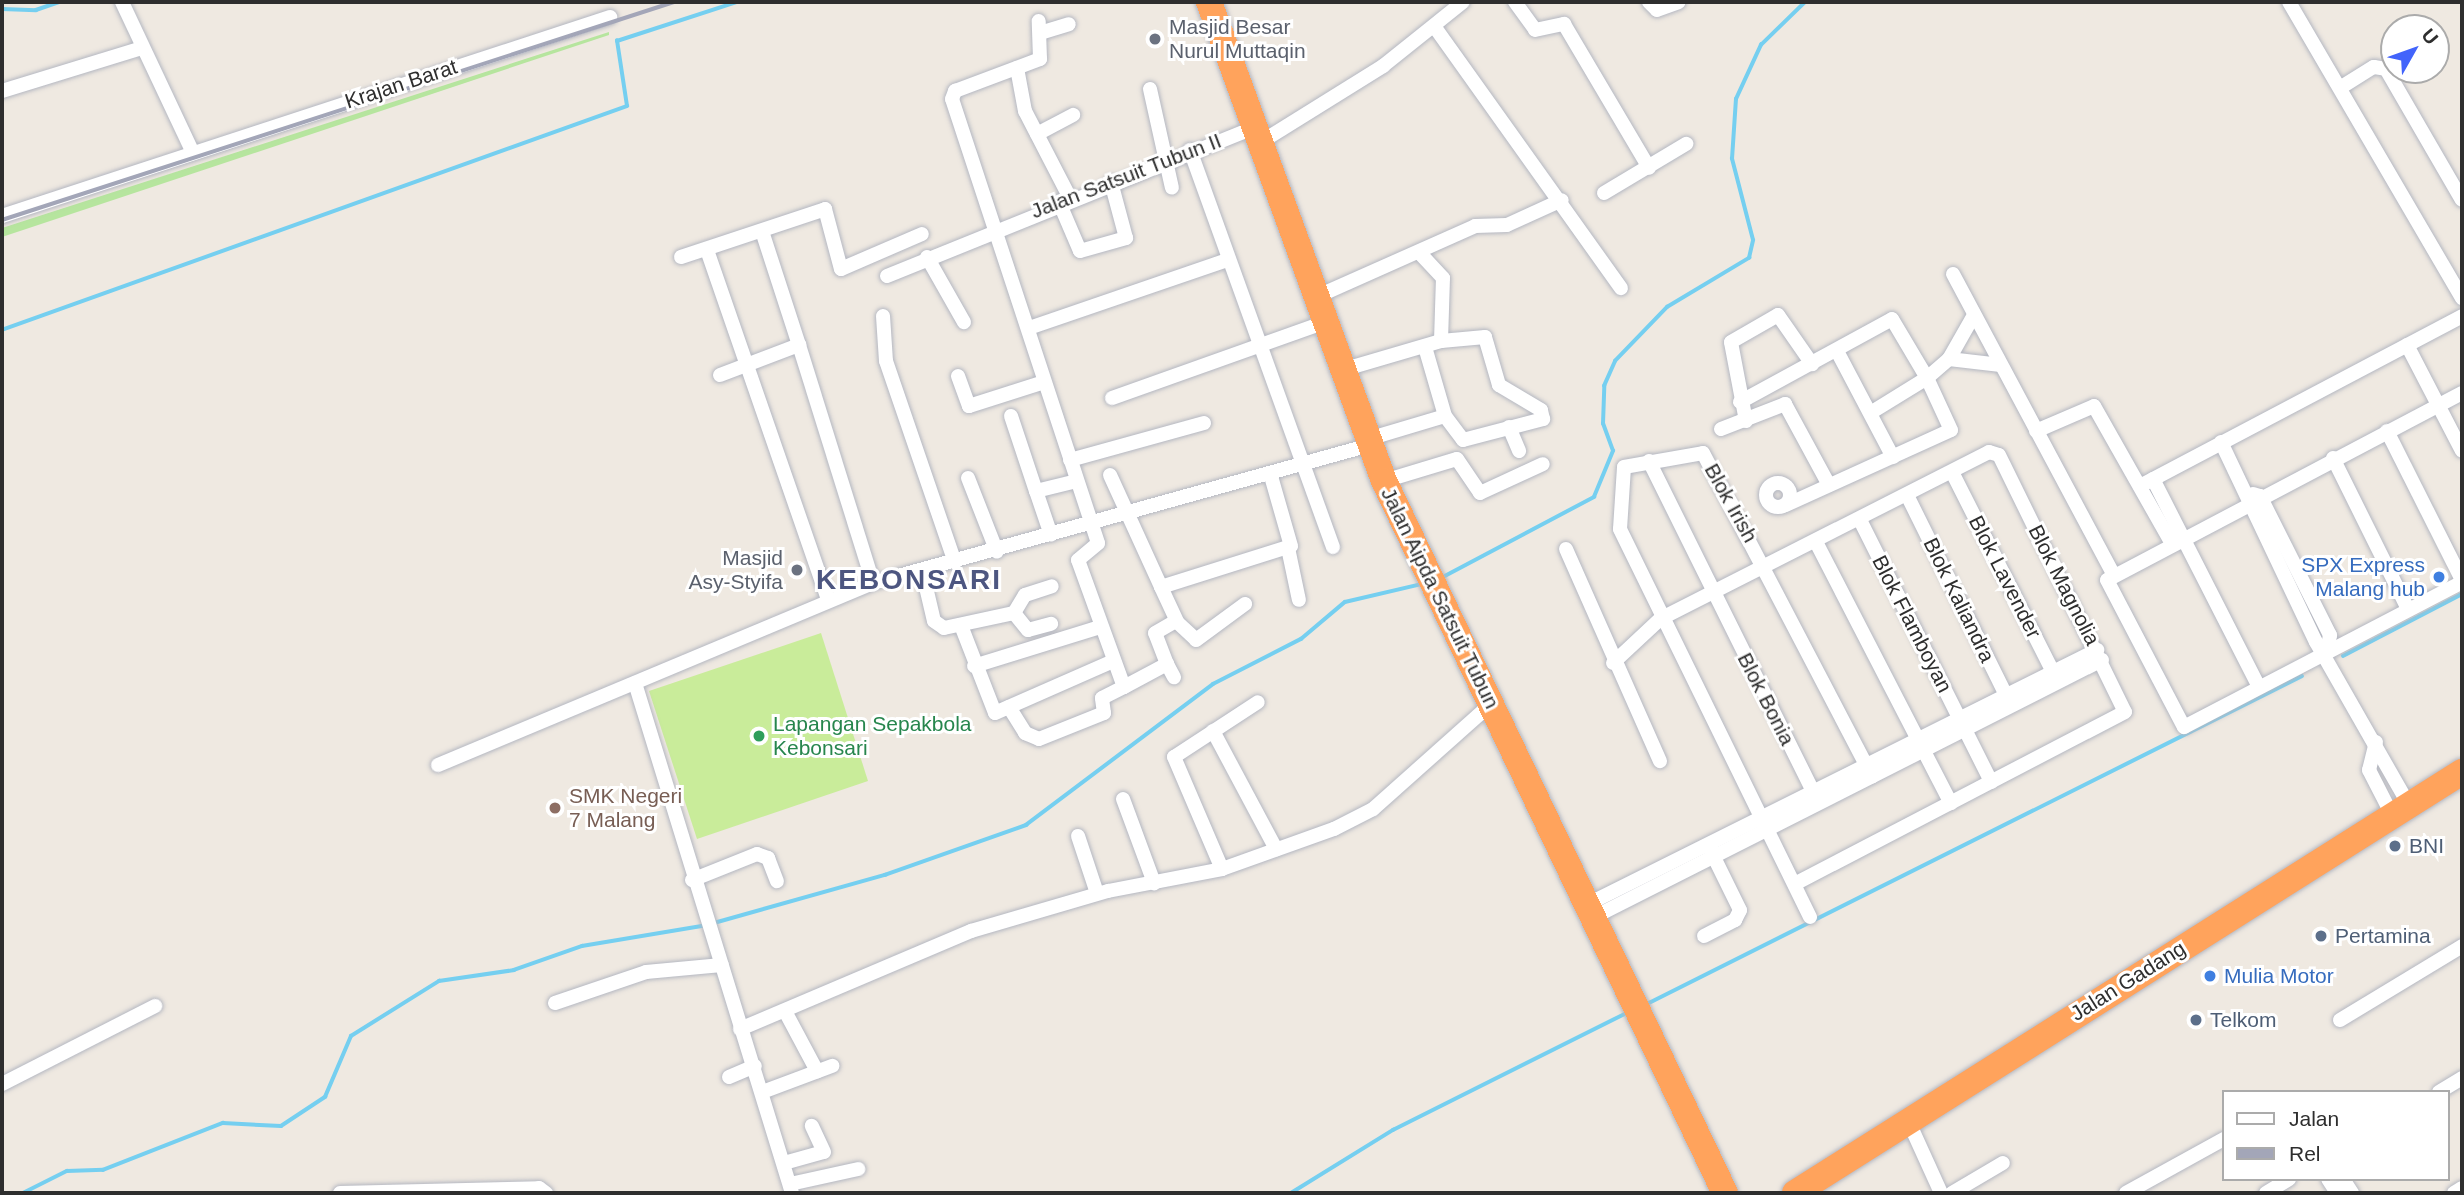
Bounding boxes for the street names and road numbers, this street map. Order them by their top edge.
street label: Krajan Barat [342,54,460,114]
street label: Jalan Satsuit Tubun II [1027,128,1225,224]
street label: Blok Irish [1699,459,1763,547]
street label: Jalan Aipda Satsuit Tubun [1375,483,1505,713]
street label: Blok Lavender [1963,511,2047,643]
street label: Blok Magnolia [2023,521,2105,649]
street label: Blok Kaliandra [1918,534,2000,666]
street label: Blok Flamboyan [1867,551,1957,697]
street label: Blok Bonia [1732,649,1800,749]
street label: Jalan Gadang [2066,936,2190,1026]

